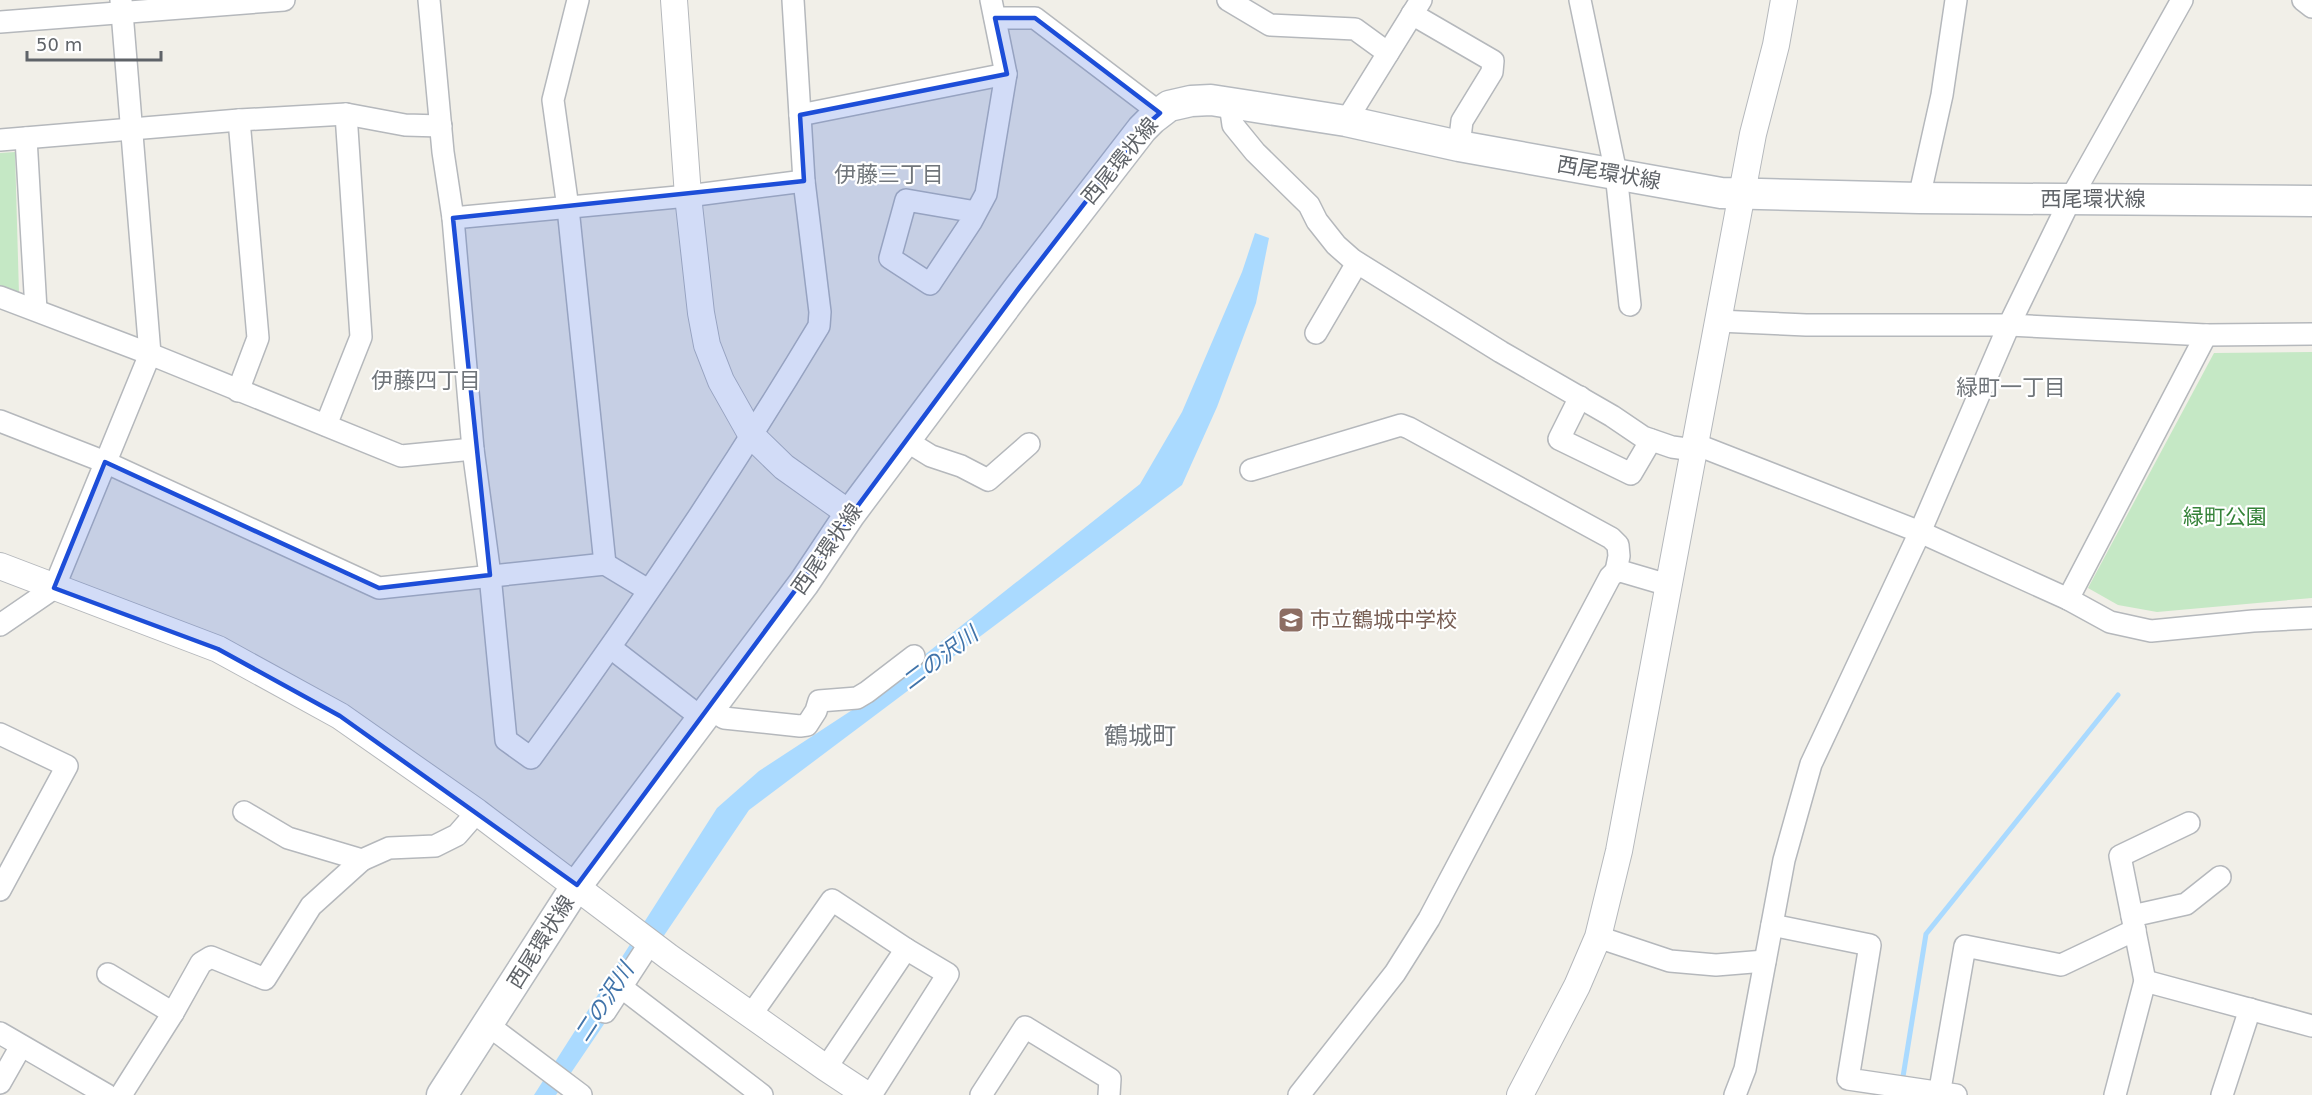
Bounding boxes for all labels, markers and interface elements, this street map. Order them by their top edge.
scale bar [27,24,160,62]
text: 50 m [36,34,82,55]
street label: 西尾環状線 [1077,113,1163,209]
street label: 西尾環状線 [1555,152,1663,194]
district label: 伊藤三丁目 [834,162,944,187]
street label: 西尾環状線 [2041,187,2146,211]
district label: 伊藤四丁目 [371,368,481,393]
district label: 緑町一丁目 [1956,375,2066,400]
street label: 西尾環状線 [787,499,867,599]
park label: 緑町公園 [2183,505,2267,529]
school or university icon: 市立鶴城中学校 [1276,605,1306,635]
place label: 市立鶴城中学校 [1310,608,1457,632]
water label: 二の沢川 [897,620,984,694]
district label: 鶴城町 [1104,722,1176,750]
street label: 西尾環状線 [503,891,579,993]
water label: 二の沢川 [570,957,640,1046]

